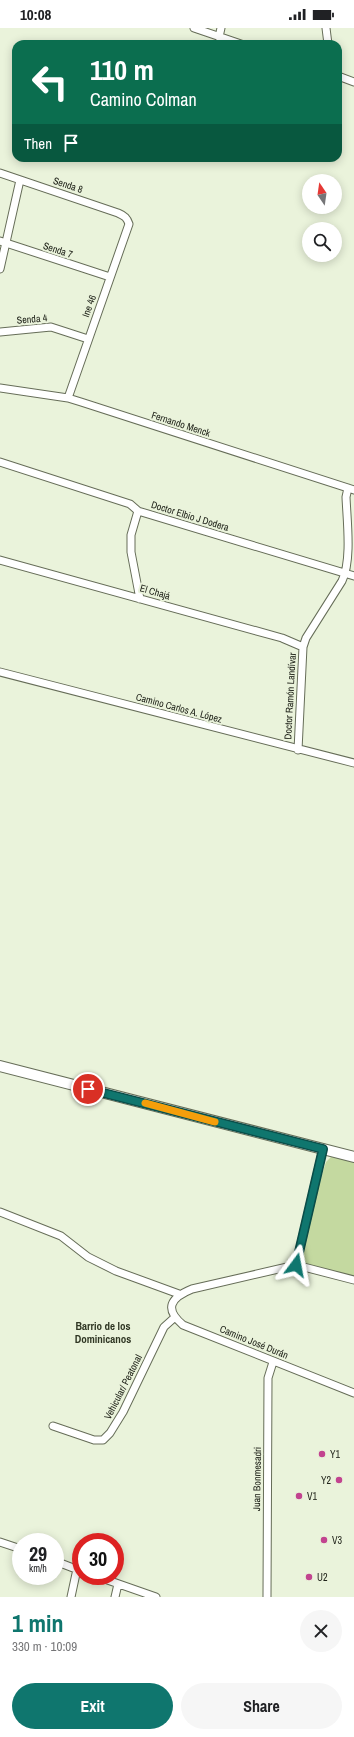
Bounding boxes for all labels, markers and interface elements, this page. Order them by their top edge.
text: 10:08 [20,4,51,25]
text: 110 m [90,51,154,89]
icon: left [24,56,76,108]
text: Camino Colman [90,87,197,112]
icon: arrive [60,132,82,154]
text: Then [24,133,52,154]
street label: Senda 8 [51,174,85,196]
north arrow [302,174,342,214]
map controls [302,174,342,262]
button: search [302,222,342,262]
street label: Senda 7 [41,239,75,261]
street label: Ine 46 [79,293,99,319]
street label: Senda 4 [16,311,48,327]
street label: Fernando Menck [150,408,213,440]
street label: Doctor Elbio J Dodera [150,498,231,534]
street label: El Chajá [138,581,172,603]
street label: Doctor Ramón Landívar [281,652,299,740]
street label: Camino Carlos A. López [134,690,224,726]
pin [71,1072,105,1106]
icon: arrive [77,1078,99,1100]
position arrow [275,1244,317,1286]
district label: Barrio de los Dominicanos [75,1319,131,1346]
street label: Camino José Durán [218,1322,290,1362]
street label: Vehicular/ Peatonal [101,1352,145,1422]
street label: Juan Bonmesadri [250,1447,264,1511]
place label: Y1 [330,1448,340,1461]
marker: Y1 [317,1449,327,1459]
place label: Y2 [321,1474,331,1487]
marker: Y2 [334,1475,344,1485]
place label: V1 [307,1490,317,1503]
marker: V1 [294,1491,304,1501]
speed limit sign: 30 [72,1533,124,1585]
place label: V3 [332,1534,342,1547]
marker: V3 [319,1535,329,1545]
text: 29 [29,1540,47,1567]
text: km/h [29,1562,47,1575]
place label: U2 [317,1571,328,1584]
marker: U2 [304,1572,314,1582]
text: 1 min [12,1607,63,1639]
button: close [300,1610,342,1652]
text: 330 m · 10:09 [12,1638,77,1655]
button: Exit [12,1683,173,1729]
button: Share [181,1683,342,1729]

